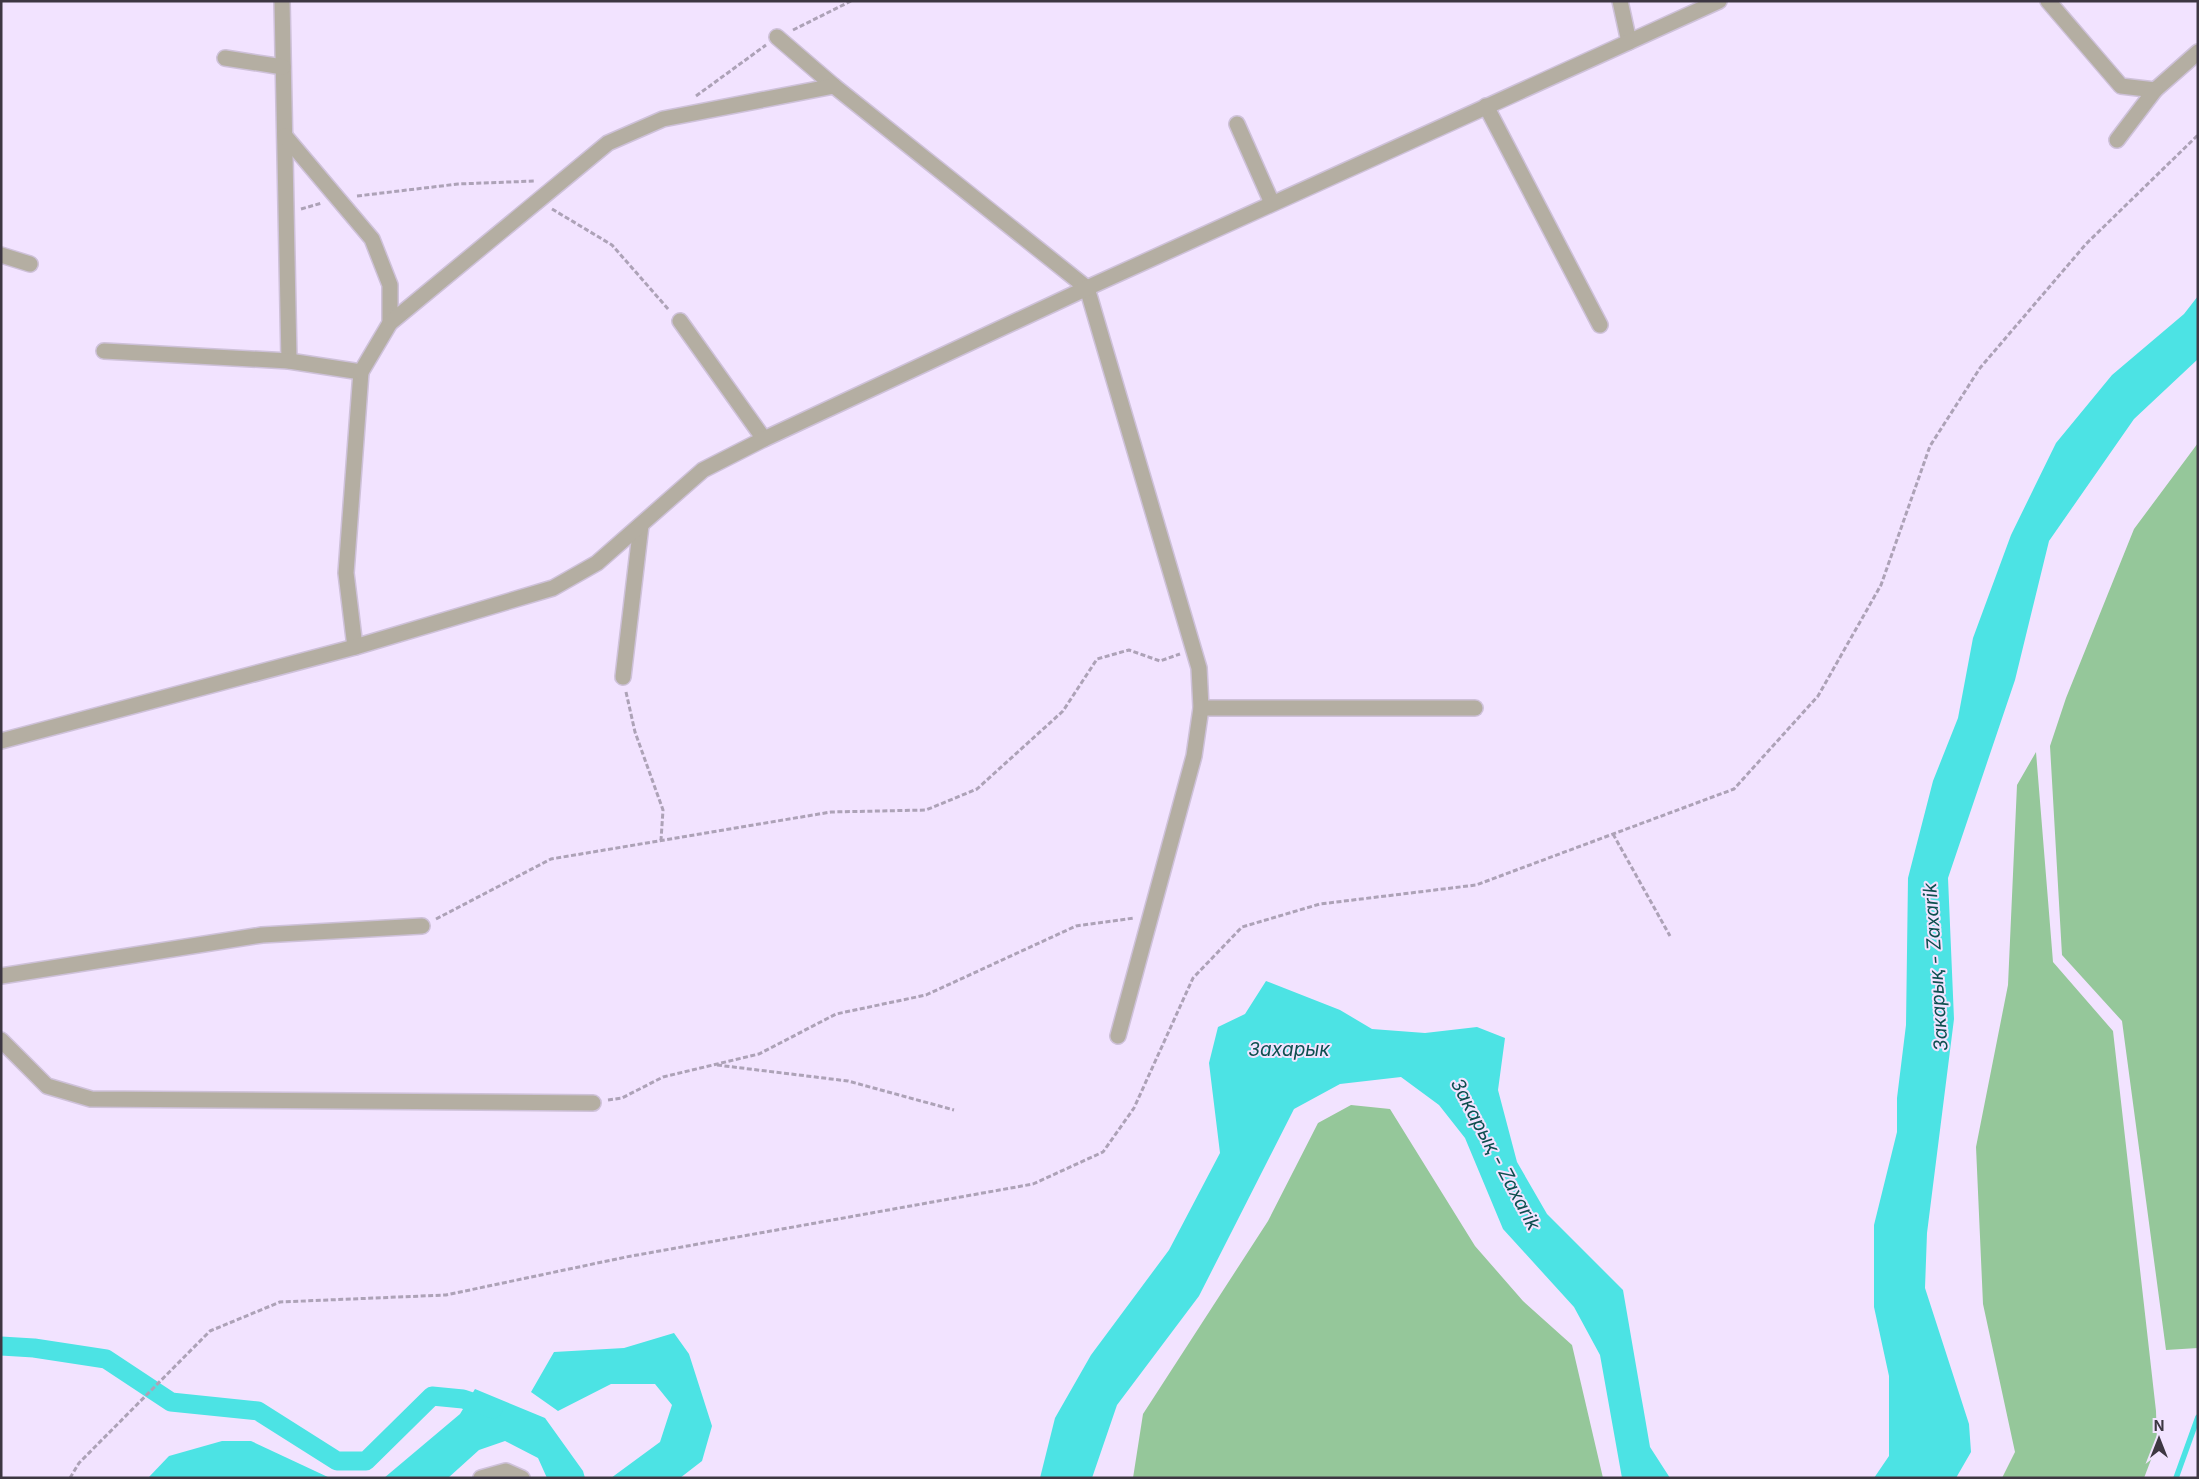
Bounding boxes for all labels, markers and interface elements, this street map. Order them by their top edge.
water label: Закарық - Zaxarik [1918,881,1953,1052]
water label: Захарык [1248,1038,1330,1061]
water label: Закарық - Zaxarik [1446,1074,1546,1235]
north arrow [2134,1414,2184,1464]
text: N [2154,1417,2164,1434]

